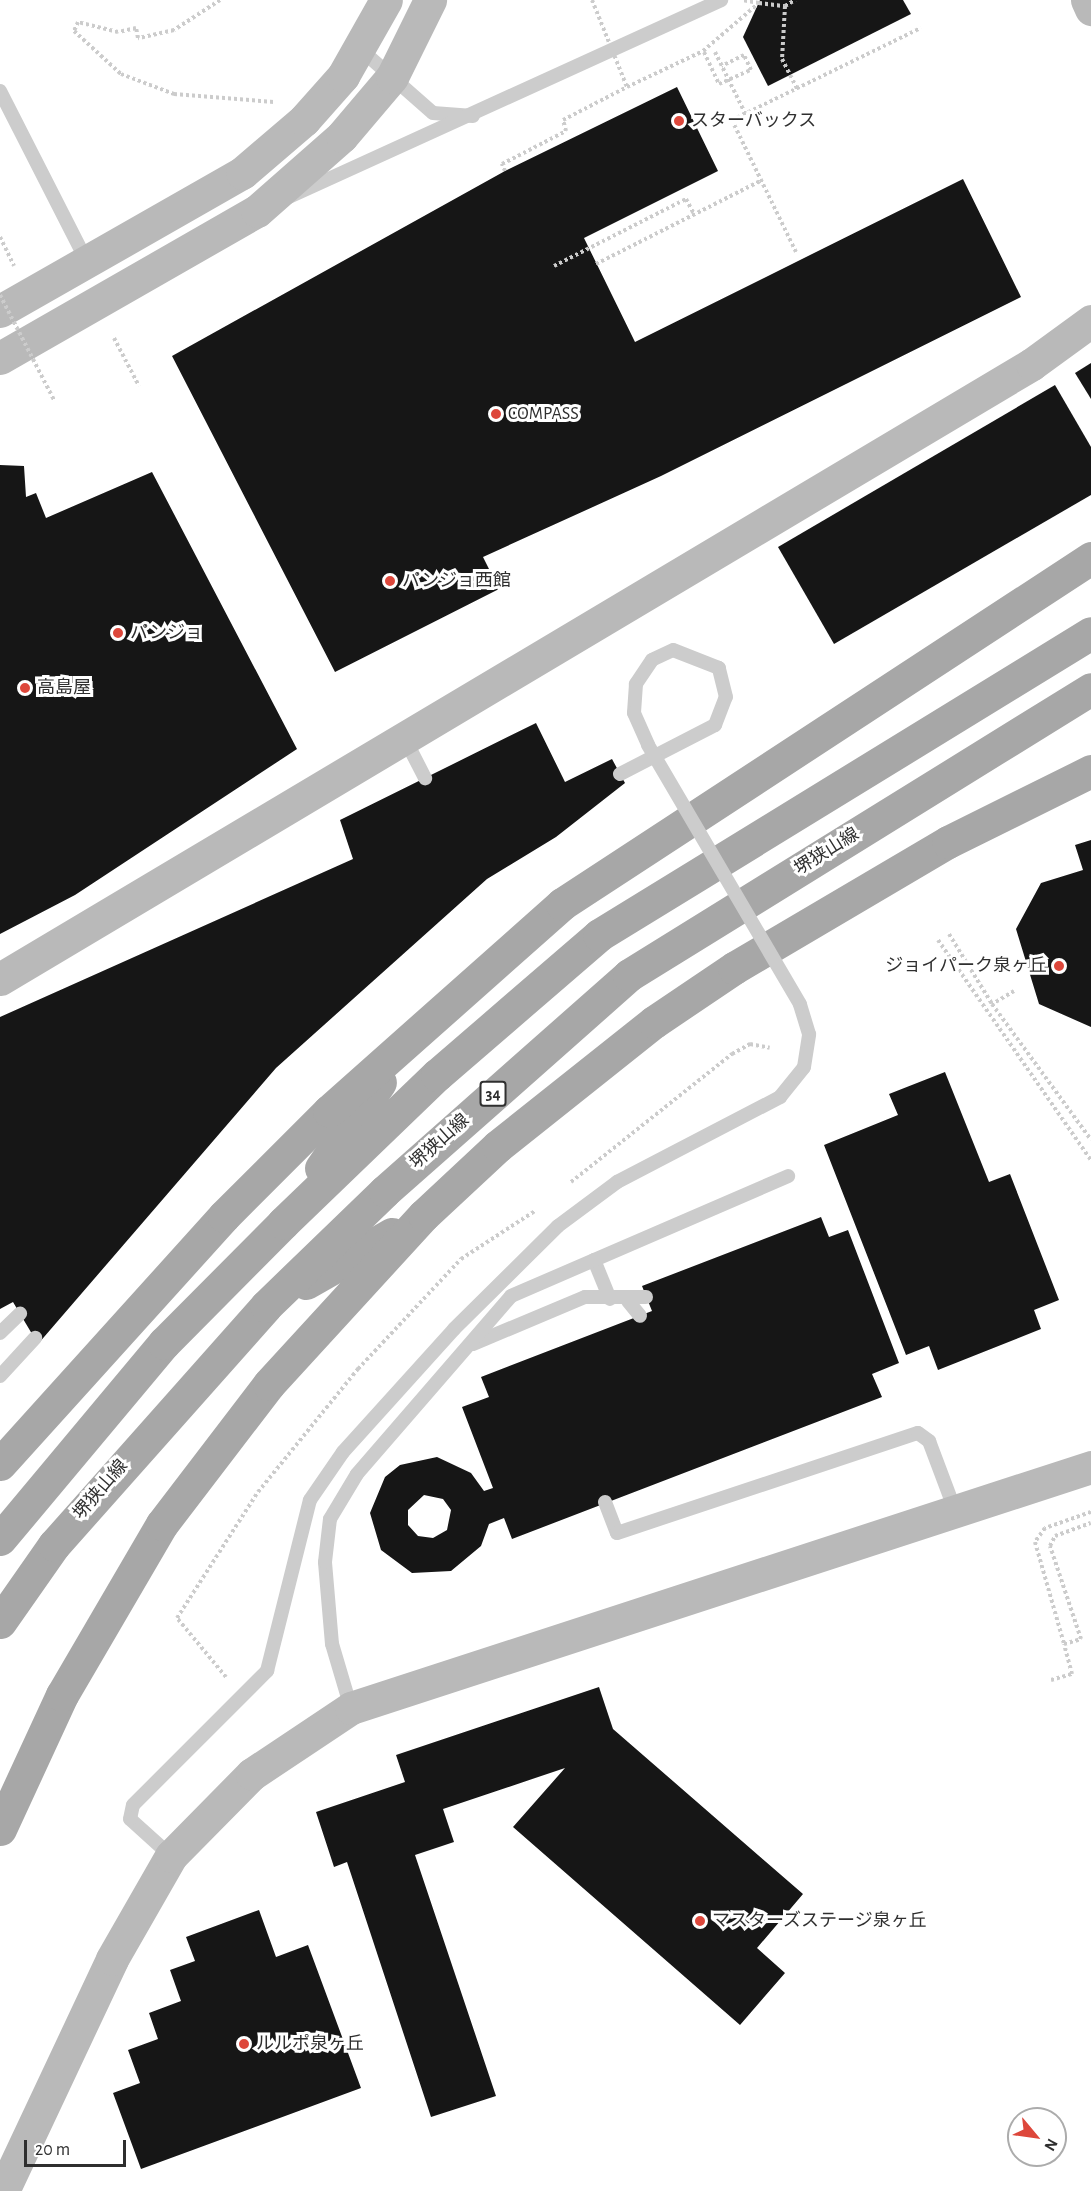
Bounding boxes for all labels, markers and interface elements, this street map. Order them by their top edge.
place label: スターバックス [691,110,817,132]
marker: スターバックス [672,114,686,128]
place label: COMPASS [508,403,579,425]
marker: COMPASS [489,407,503,421]
place label: パンジョ西館 [402,570,510,592]
marker: パンジョ西館 [383,574,397,588]
place label: パンジョ [130,622,202,644]
marker: パンジョ [111,626,125,640]
place label: 高島屋 [37,677,91,699]
marker: 高島屋 [18,681,32,695]
street label: 堺狭山線 [791,824,863,880]
place label: ジョイパーク泉ヶ丘 [885,955,1047,977]
marker: ジョイパーク泉ヶ丘 [1052,959,1066,973]
road number: 34 [480,1081,506,1107]
street label: 堺狭山線 [406,1110,474,1174]
street label: 堺狭山線 [69,1456,133,1524]
place label: マスターズステージ泉ヶ丘 [712,1910,928,1932]
marker: マスターズステージ泉ヶ丘 [693,1914,707,1928]
place label: ルルポ泉ヶ丘 [256,2033,364,2055]
marker: ルルポ泉ヶ丘 [237,2037,251,2051]
north arrow [1007,2107,1067,2167]
scale bar [27,2128,129,2166]
text: N [1041,2136,1061,2154]
text: 20 m [35,2141,70,2159]

